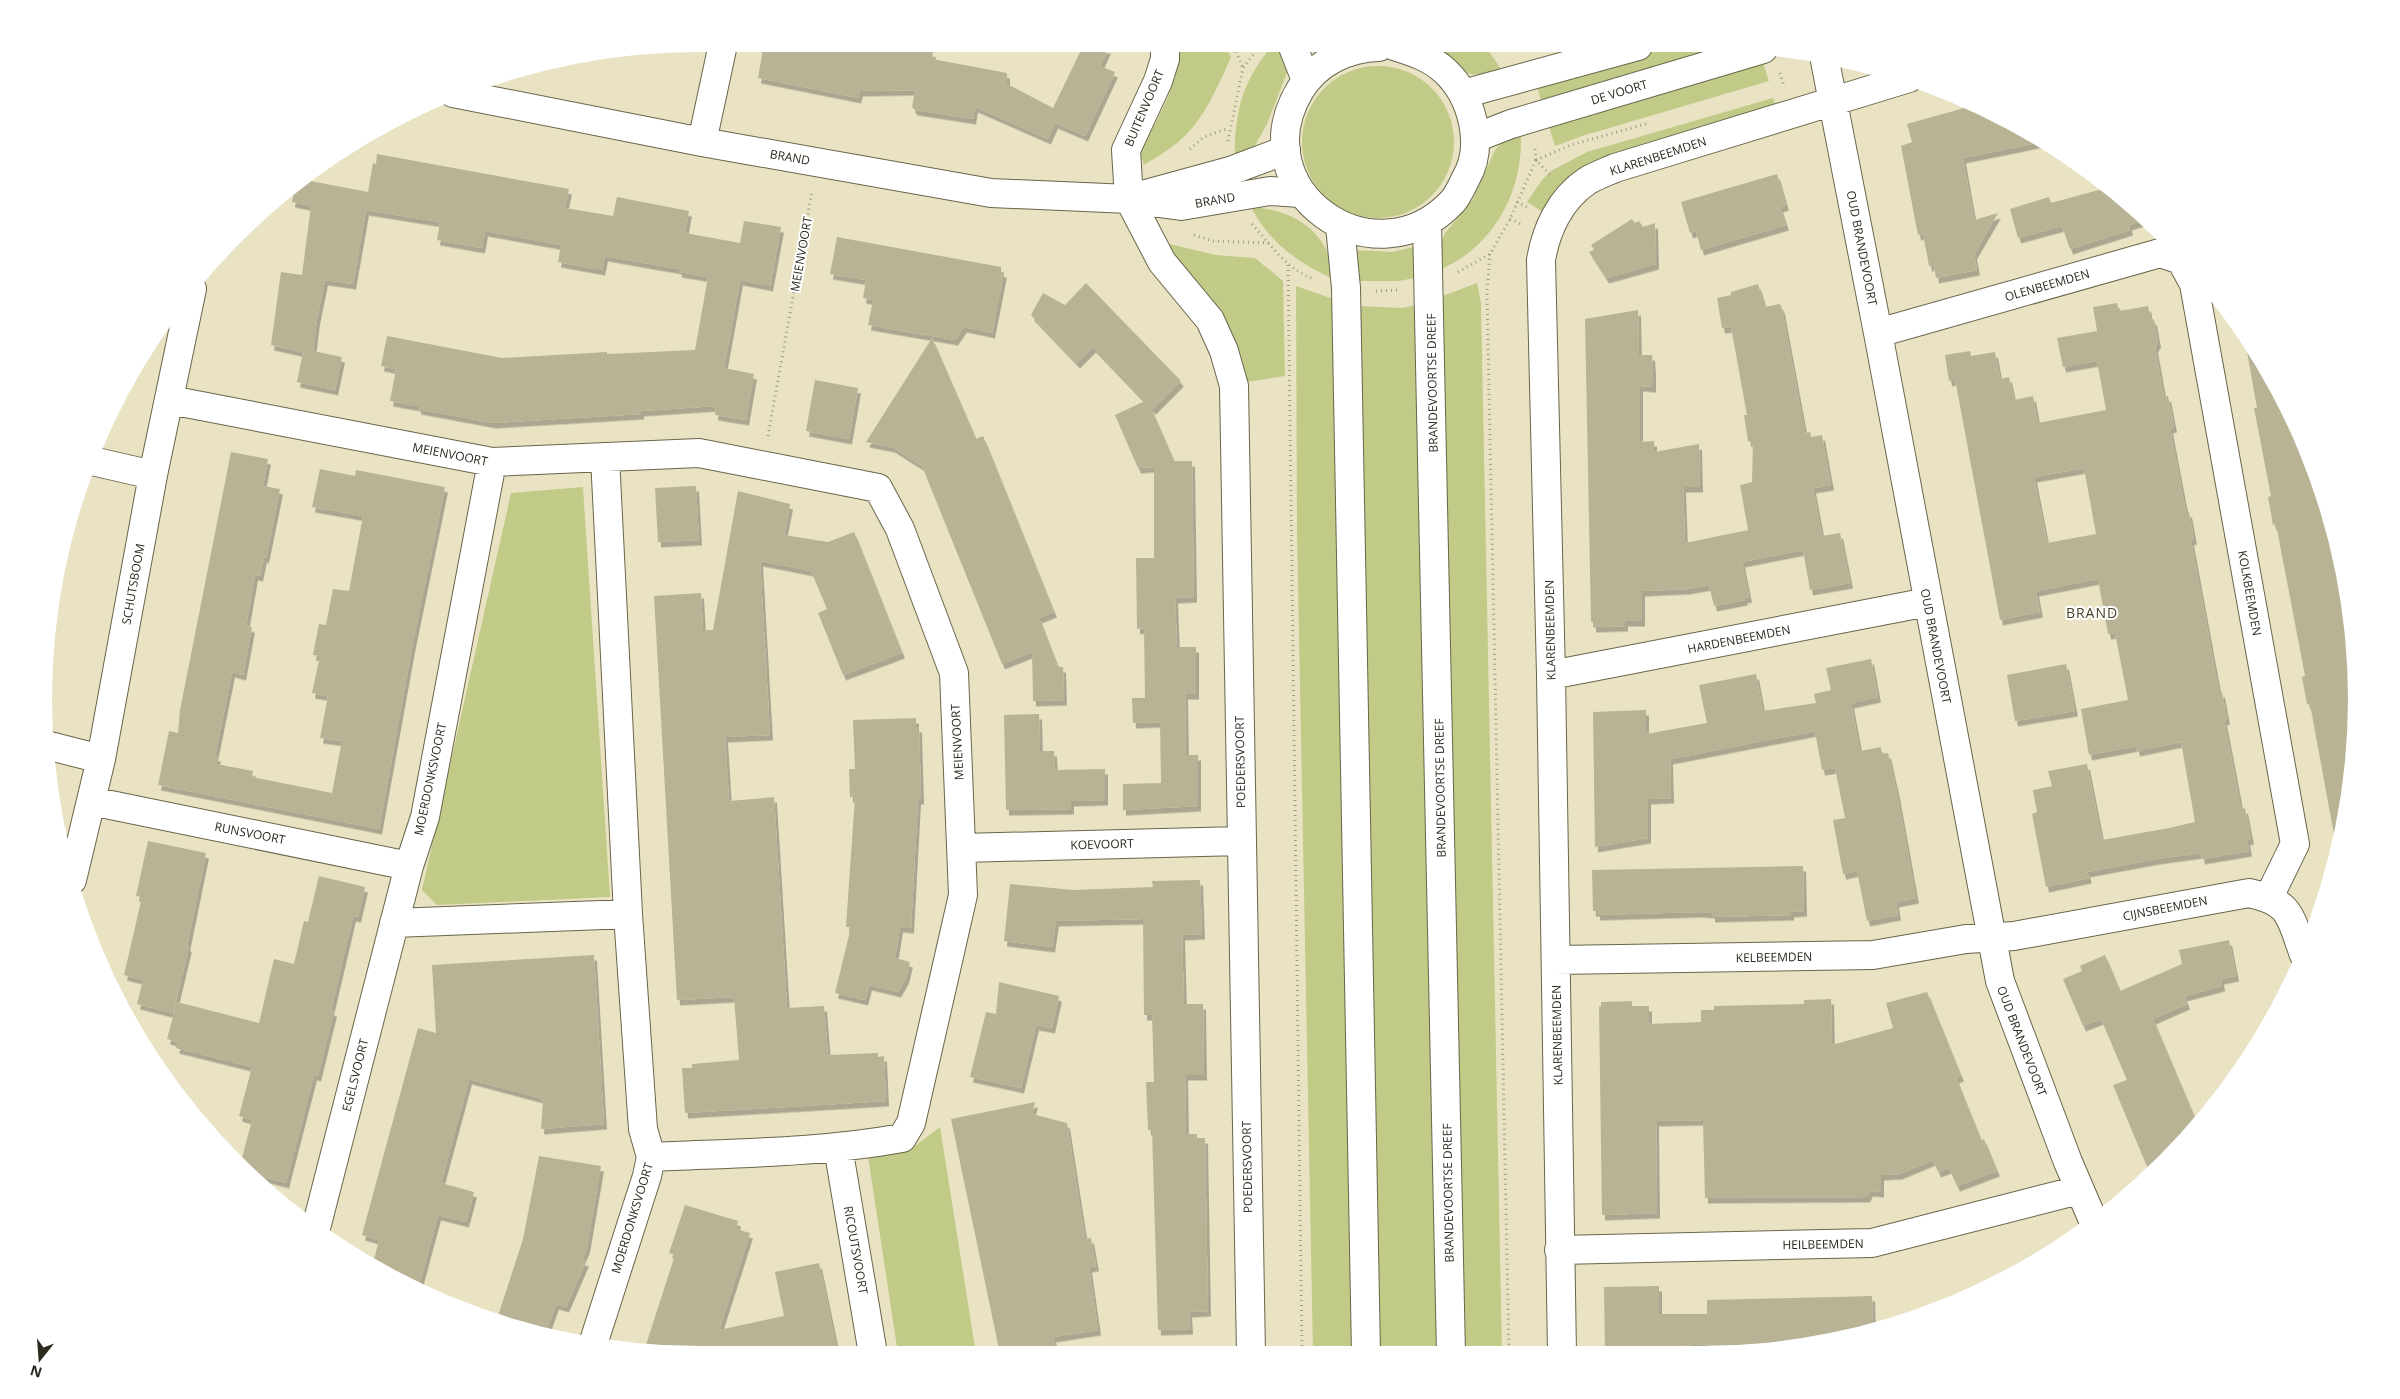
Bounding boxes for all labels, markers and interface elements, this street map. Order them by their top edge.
street label: BUITENVOORT [1120,67,1168,149]
street label: DE VOORT [1589,75,1650,109]
street label: KLARENBEEMDEN [1608,132,1708,180]
street label: BRAND [769,145,811,169]
street label: BRAND [1194,188,1236,212]
street label: OUD BRANDEVOORT [1843,189,1882,307]
street label: MEIENVOORT [786,215,816,293]
street label: OLENBEEMDEN [2003,265,2091,305]
street label: BRANDEVOORTSE DREEF [1422,313,1442,453]
street label: MEIENVOORT [411,438,489,470]
street label: SCHUTSBOOM [117,542,149,626]
street label: KOLKBEEMDEN [2234,549,2266,637]
street label: KLARENBEEMDEN [1541,580,1559,680]
street label: OUD BRANDEVOORT [1917,587,1956,705]
district label: BRAND [2066,603,2118,622]
street label: HARDENBEEMDEN [1686,621,1792,657]
street label: MEIENVOORT [946,703,967,781]
street label: POEDERSVOORT [1231,715,1249,808]
street label: BRANDEVOORTSE DREEF [1430,718,1450,858]
street label: MOERDONKSVOORT [410,721,450,837]
street label: RUNSVOORT [213,818,287,848]
street label: KOEVOORT [1070,834,1134,854]
street label: CIJNSBEEMDEN [2121,891,2209,925]
street label: KELBEEMDEN [1736,948,1812,966]
street label: OUD BRANDEVOORT [1993,983,2051,1099]
street label: KLARENBEEMDEN [1548,985,1566,1085]
street label: EGELSVOORT [338,1036,372,1113]
street label: POEDERSVOORT [1238,1120,1256,1213]
street label: BRANDEVOORTSE DREEF [1438,1123,1458,1263]
street label: MOERDONKSVOORT [607,1160,657,1275]
street label: RICOUTSVOORT [840,1204,872,1296]
street label: HEILBEEMDEN [1782,1235,1864,1253]
north arrow [15,1334,65,1384]
text: N [28,1361,44,1383]

